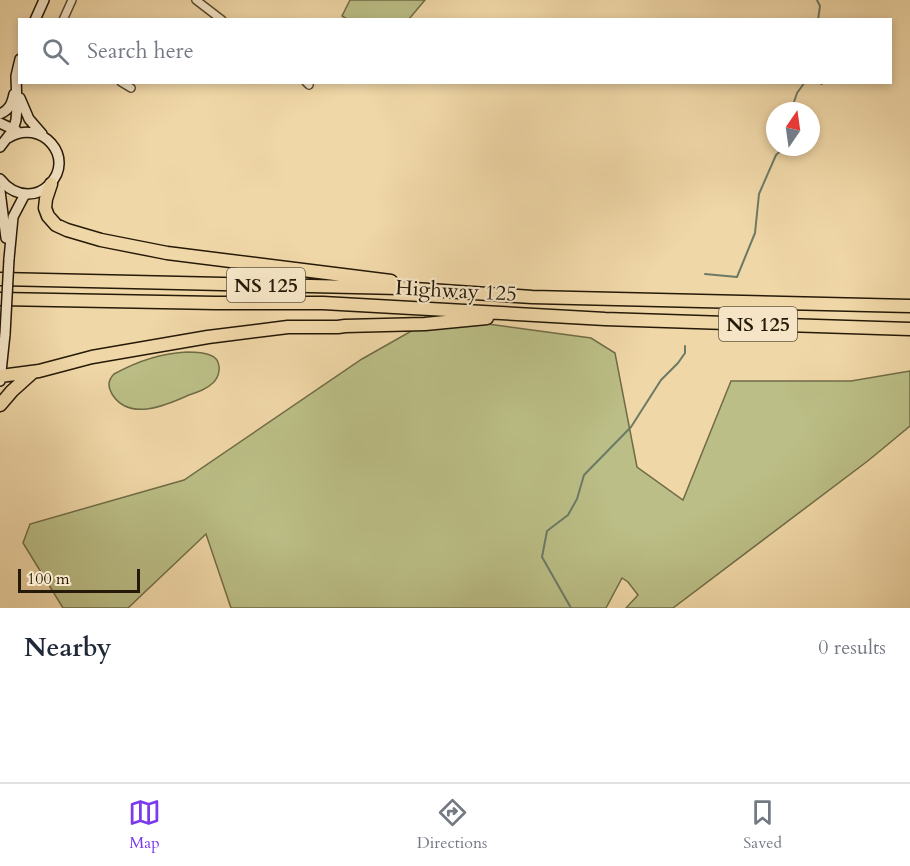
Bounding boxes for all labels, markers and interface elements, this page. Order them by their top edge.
search box [18,18,892,84]
icon: search [39,35,72,68]
text: Search here [87,36,194,66]
north arrow [766,102,820,156]
road number: NS 125 [227,268,305,302]
street label: Highway 125 [394,273,518,309]
road number: NS 125 [719,307,797,341]
scale bar [18,566,140,594]
text: 100 m [27,568,69,590]
text: Nearby [24,630,112,665]
text: 0 results [818,634,886,661]
tab: Map [128,796,161,854]
tab: Directions [417,796,487,854]
tab: Saved [743,796,782,854]

